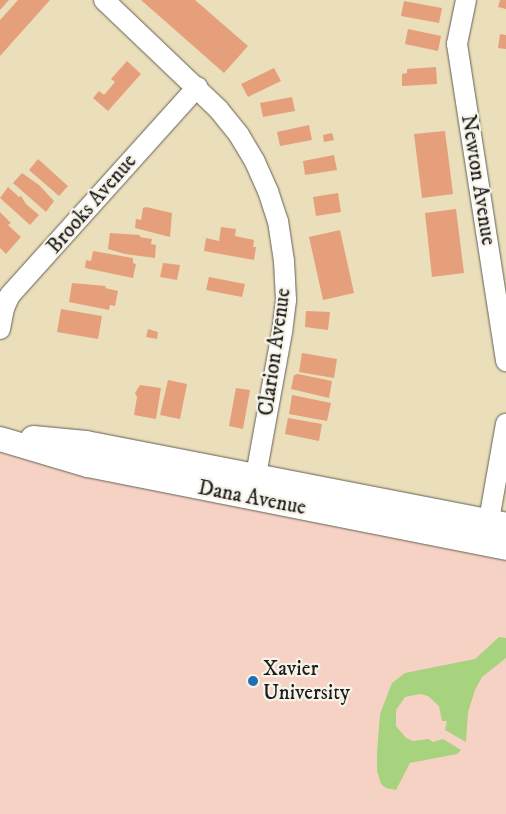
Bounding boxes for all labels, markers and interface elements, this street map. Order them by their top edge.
street label: Newton Avenue [455,113,501,247]
street label: Brooks Avenue [42,149,142,259]
street label: Clarion Avenue [254,287,296,417]
street label: Dana Avenue [196,475,308,521]
place label: Xavier University [263,656,350,706]
marker: Xavier University [247,675,259,687]

